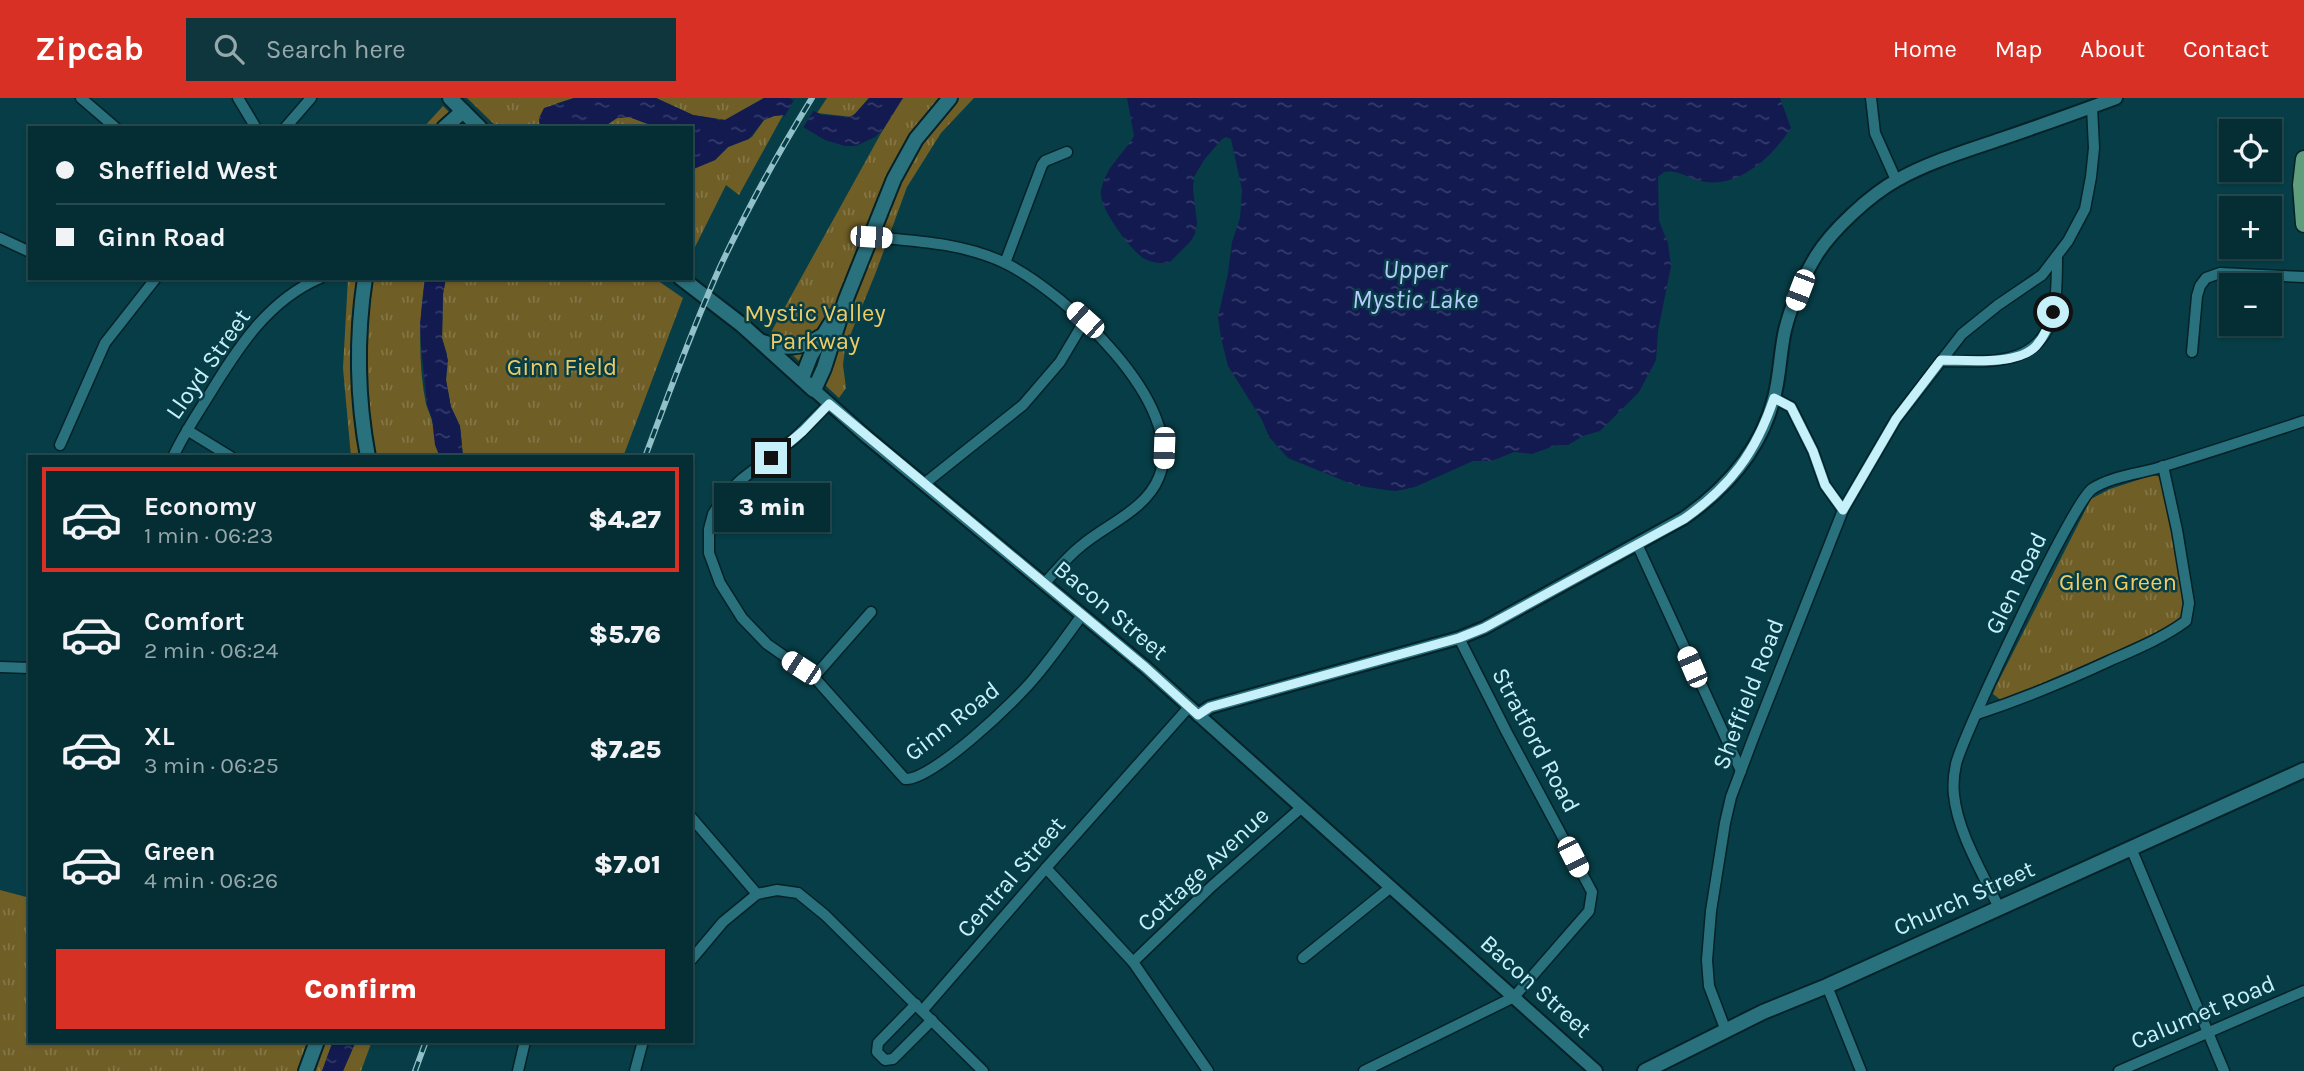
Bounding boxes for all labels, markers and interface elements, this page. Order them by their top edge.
search box [186,18,676,81]
text: Zipcab [35,30,144,68]
icon: search [210,30,248,68]
text: Search here [266,34,406,65]
text: Home [1893,35,1957,63]
text: Map [1995,35,2042,63]
text: About [2080,35,2145,63]
text: Contact [2183,35,2269,63]
map controls [2219,119,2282,336]
button: locate [2219,119,2282,182]
text: Sheffield West [98,155,278,186]
button: + [2219,196,2282,259]
text: Ginn Road [98,222,226,253]
car [850,225,893,249]
water label: Upper Mystic Lake [1352,254,1478,315]
car [1783,267,1818,313]
button: − [2219,273,2282,336]
route start [2037,296,2069,328]
car [1063,298,1108,342]
park label: Mystic Valley Parkway [744,299,886,355]
street label: Lloyd Street [160,304,256,424]
park label: Ginn Field [507,353,617,381]
car [1153,427,1176,469]
route end [755,442,787,474]
callout: 3 min [713,482,829,532]
icon: car [60,488,123,551]
text: Economy [144,491,256,522]
text: 3 min [739,494,805,521]
text: $4.27 [588,504,661,535]
text: 1 min · 06:23 [144,522,273,549]
street label: Glen Road [1979,527,2053,639]
street label: Bacon Street [1048,554,1174,666]
park label: Glen Green [2059,568,2177,596]
icon: car [60,603,123,666]
text: Comfort [144,606,245,637]
street label: Sheffield Road [1706,615,1790,773]
text: $5.76 [589,619,661,650]
text: 2 min · 06:24 [144,637,278,664]
car [1675,644,1710,690]
car [778,648,825,688]
street label: Stratford Road [1486,663,1586,817]
street label: Ginn Road [899,675,1005,767]
icon: car [60,718,123,781]
text: XL [144,721,175,752]
text: $7.25 [589,734,661,765]
text: 3 min · 06:25 [144,752,279,779]
street label: Cottage Avenue [1131,801,1275,937]
street label: Central Street [951,811,1071,943]
icon: car [60,833,123,896]
car [1555,834,1592,880]
text: Green [144,836,216,867]
text: $7.01 [594,849,661,880]
street label: Church Street [1889,855,2039,941]
text: 4 min · 06:26 [144,867,278,894]
street label: Bacon Street [1475,929,1597,1043]
button: Confirm [56,949,665,1029]
street label: Calumet Road [2127,969,2279,1055]

